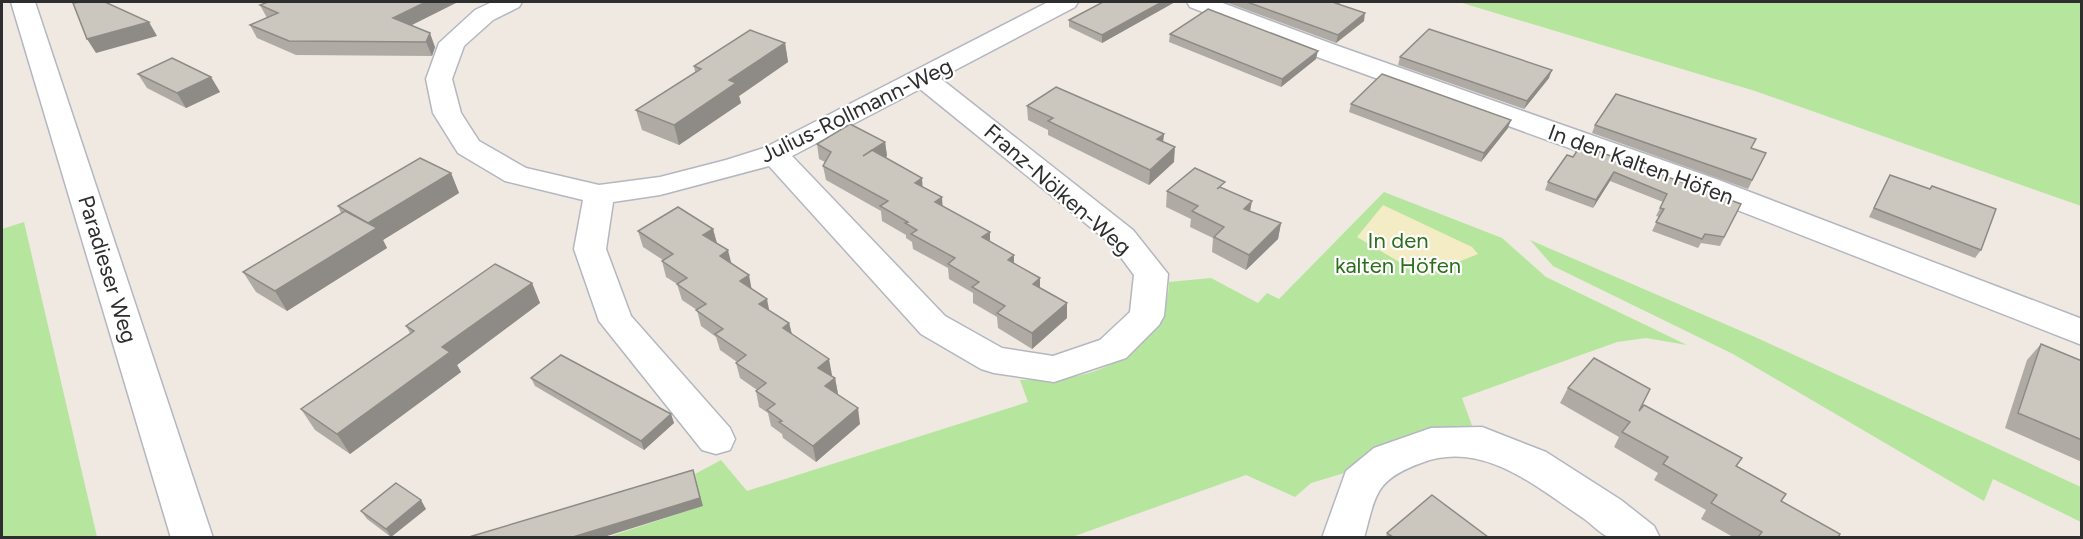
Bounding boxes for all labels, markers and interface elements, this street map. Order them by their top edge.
street label: Julius-Rollmann-Weg [756,52,957,169]
street label: Franz-Nölken-Weg [979,118,1137,261]
street label: In den Kalten Höfen [1545,118,1737,211]
street label: Paradieser Weg [72,192,143,346]
park label: In den kalten Höfen [1335,227,1461,279]

